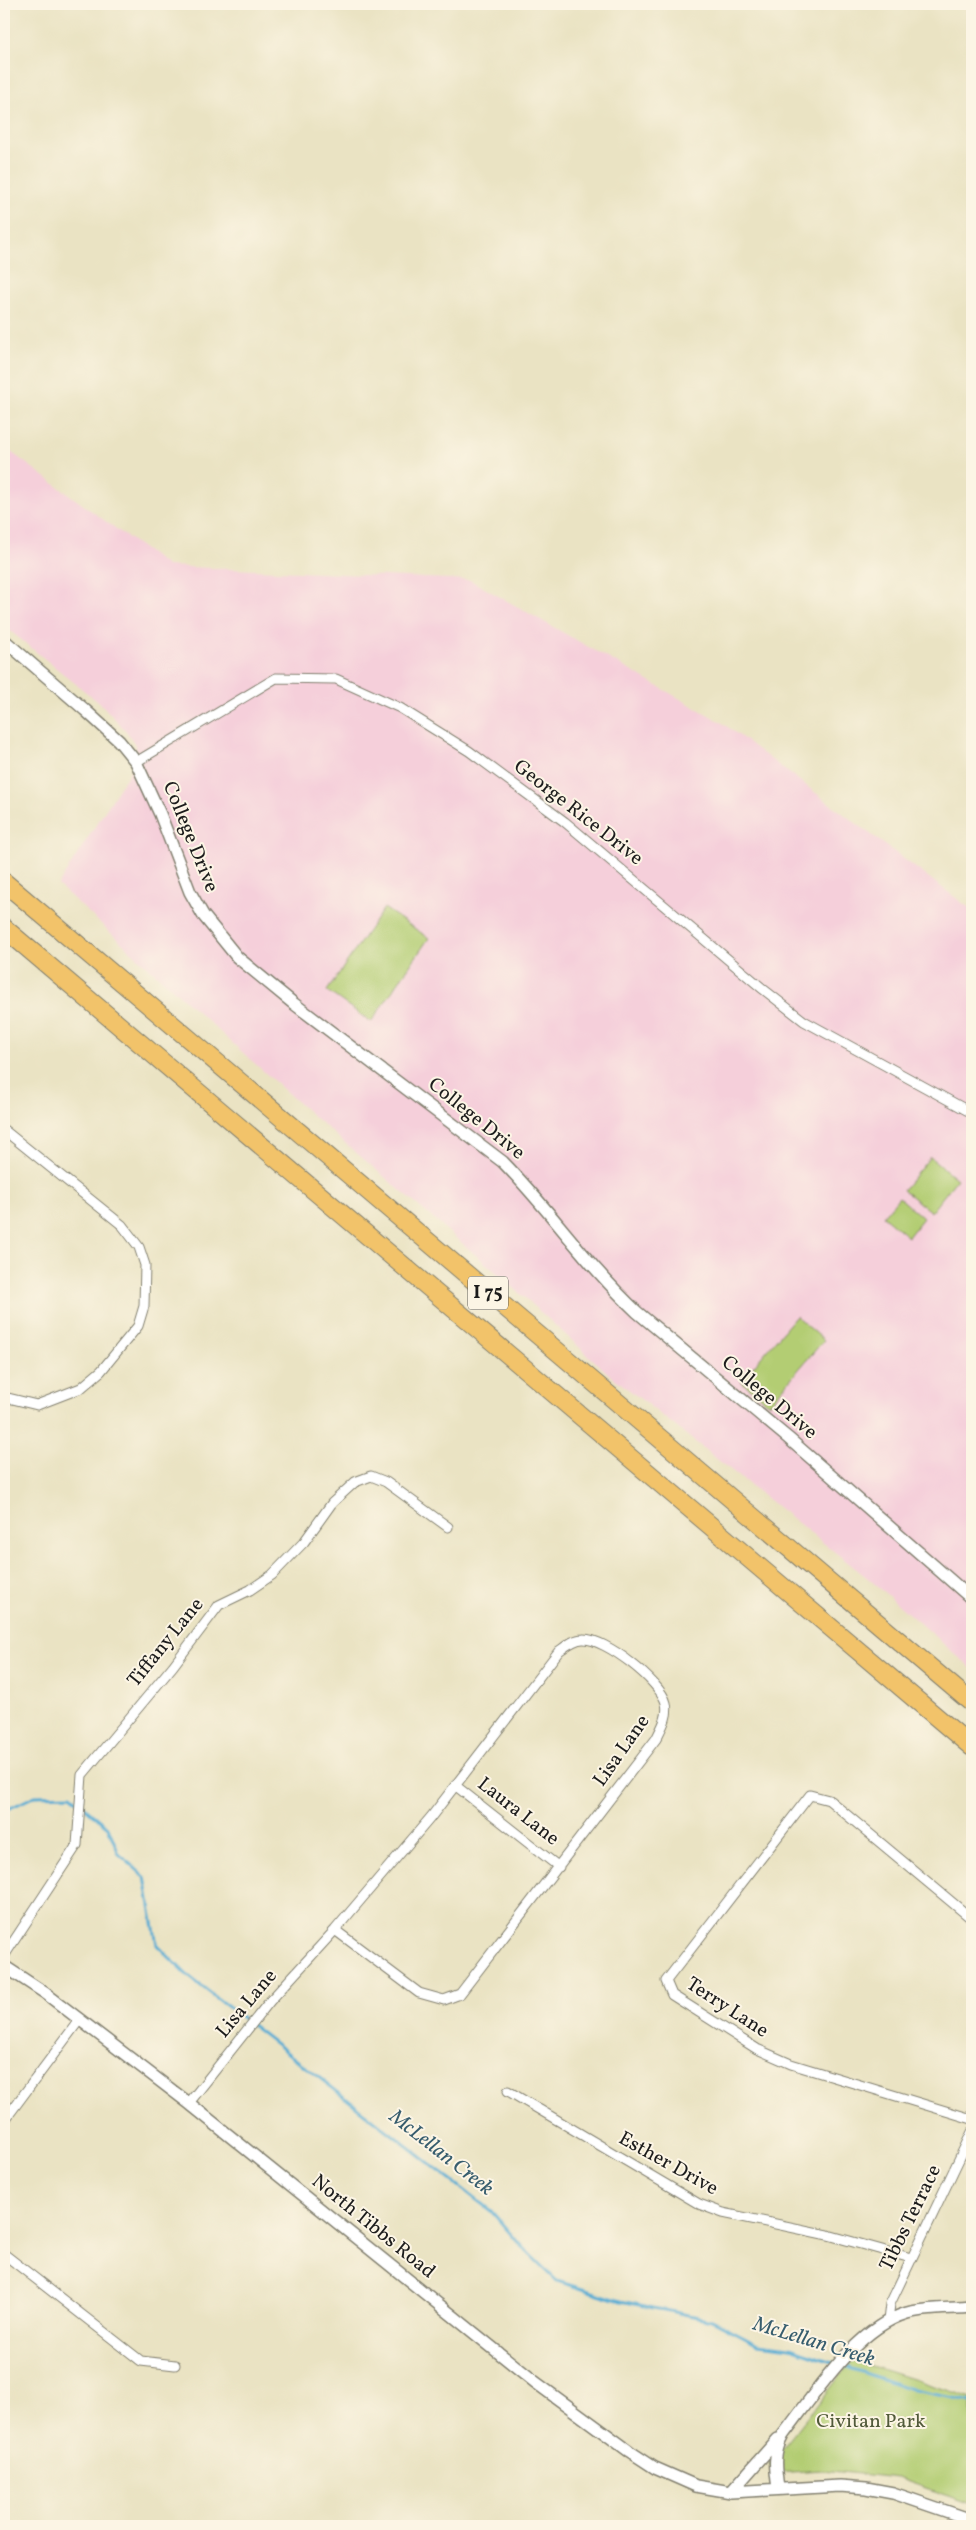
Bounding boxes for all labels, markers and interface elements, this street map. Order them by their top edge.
street label: George Rice Drive [507,753,649,873]
street label: College Drive [155,777,225,897]
street label: College Drive [422,1071,530,1167]
road number: I 75 [468,1276,508,1310]
street label: College Drive [715,1350,823,1446]
street label: Tiffany Lane [121,1592,211,1694]
street label: Lisa Lane [587,1709,657,1793]
street label: Laura Lane [471,1771,565,1853]
street label: Lisa Lane [210,1963,284,2045]
street label: Terry Lane [680,1971,774,2045]
water label: McLellan Creek [382,2102,500,2203]
street label: Esther Drive [613,2125,723,2203]
street label: Tibbs Terrace [873,2160,949,2276]
street label: North Tibbs Road [305,2168,441,2286]
water label: McLellan Creek [749,2309,879,2374]
park label: Civitan Park [816,2408,926,2436]

